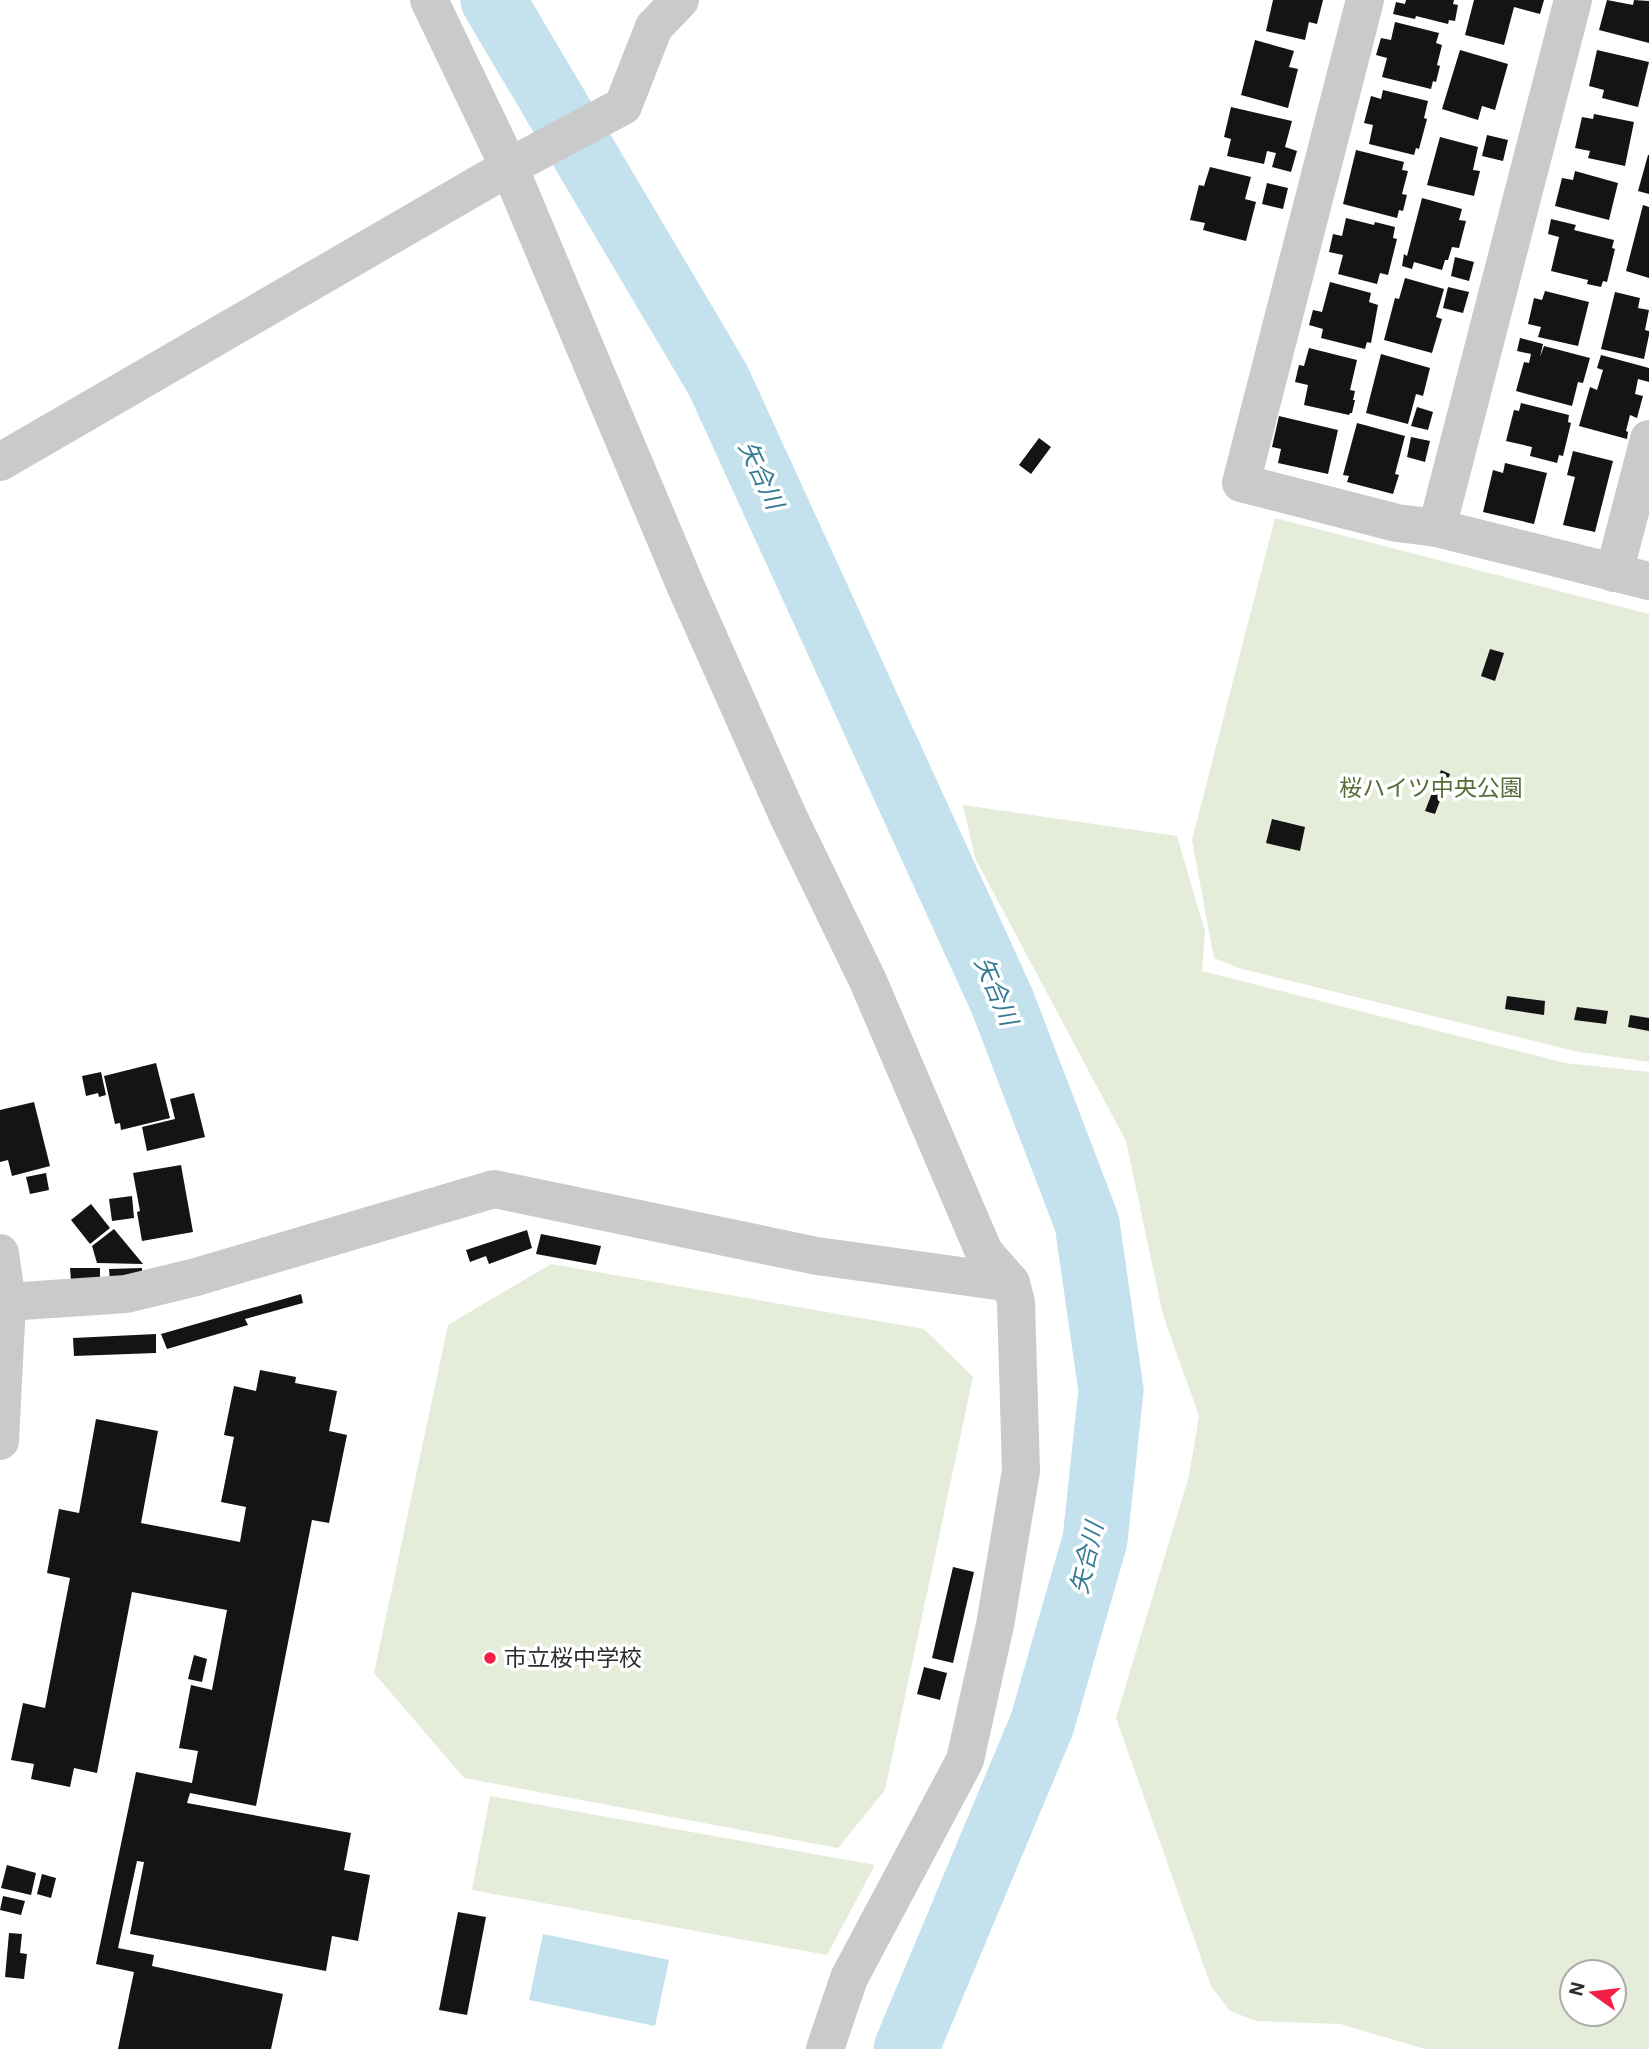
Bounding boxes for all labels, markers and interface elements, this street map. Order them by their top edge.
water label: 矢合川 [733,436,790,516]
park label: 桜ハイツ中央公園 [1339,775,1523,802]
water label: 矢合川 [969,952,1024,1032]
water label: 矢合川 [1065,1517,1109,1596]
place label: 市立桜中学校 [504,1645,642,1672]
marker: 市立桜中学校 [482,1650,498,1666]
north arrow [1558,1958,1628,2028]
text: N [1564,1980,1590,1998]

